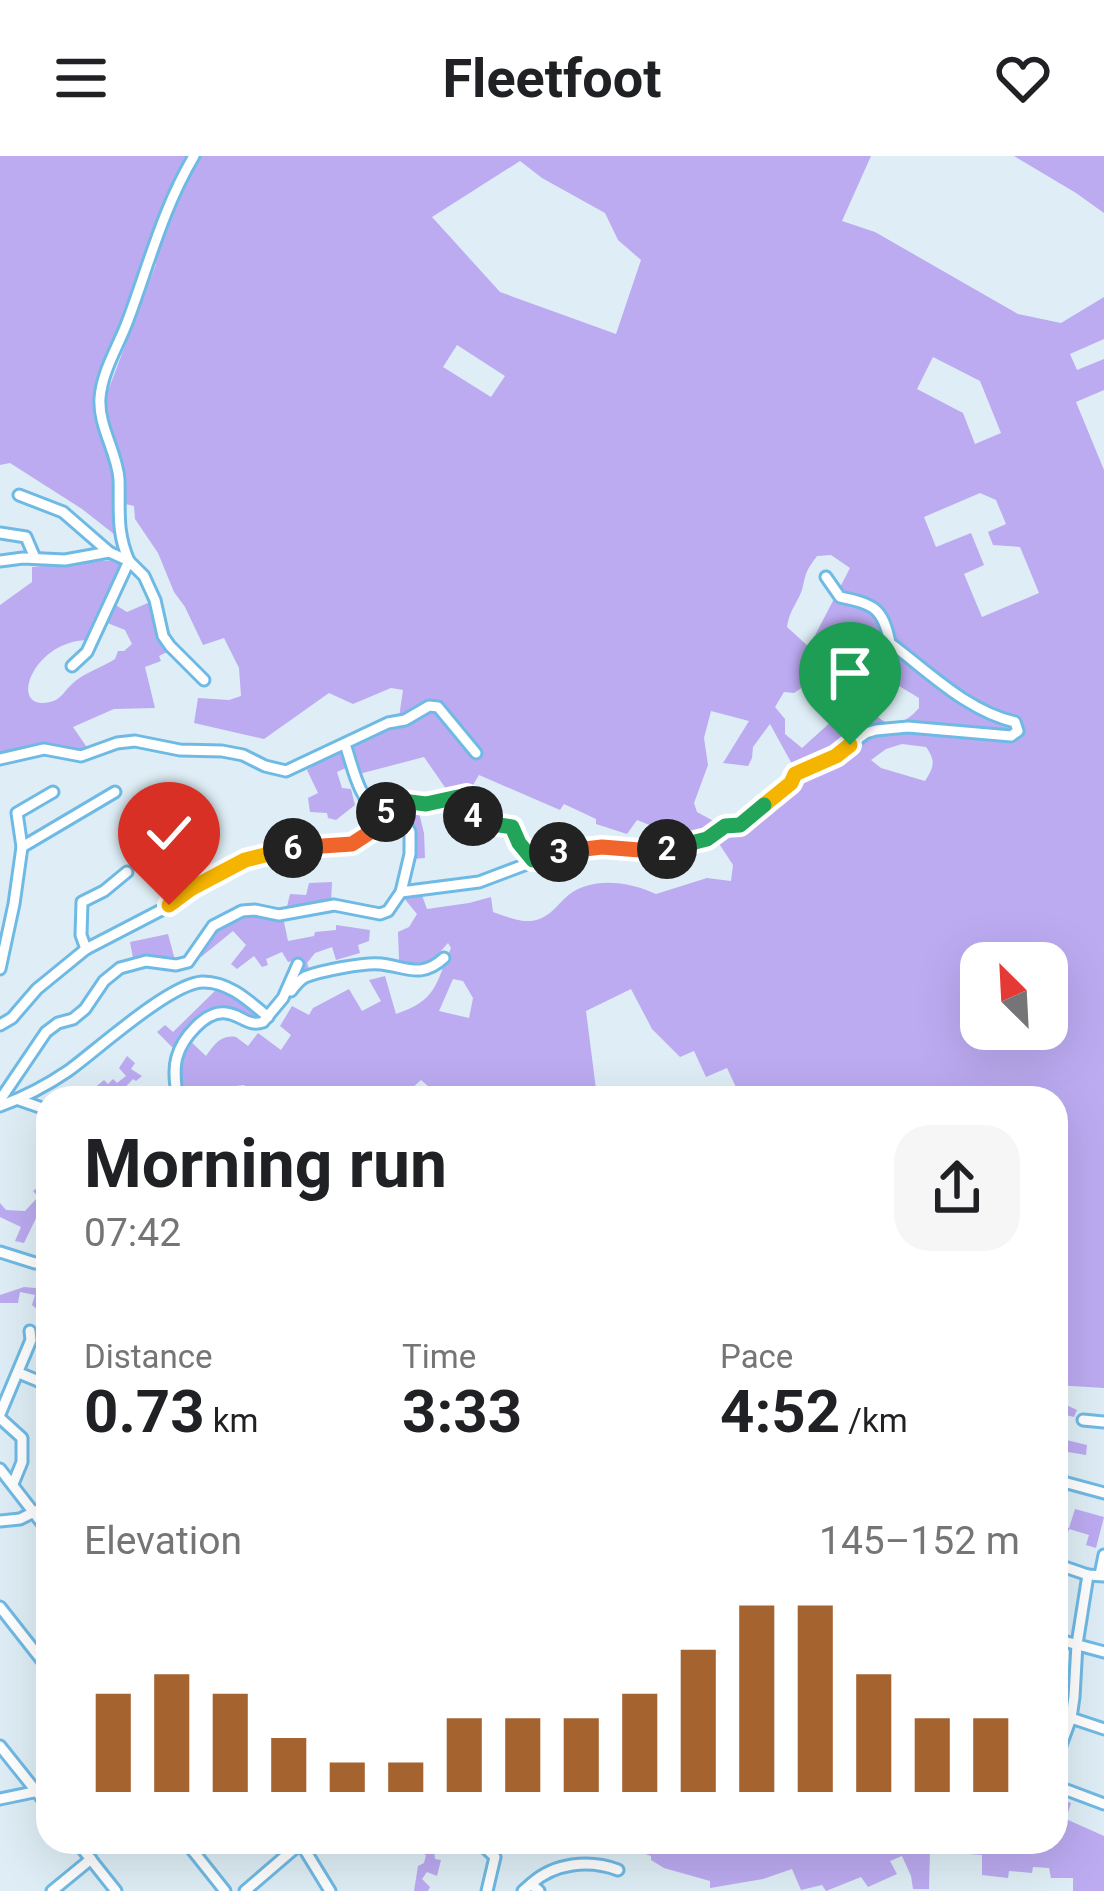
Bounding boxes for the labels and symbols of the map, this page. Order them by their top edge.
pin [799,622,901,745]
pin [118,782,220,905]
pin: 5 [356,782,416,842]
pin: 4 [443,786,503,846]
pin: 6 [263,818,323,878]
pin: 2 [637,819,697,879]
pin: 3 [529,822,589,882]
north arrow [960,942,1068,1050]

